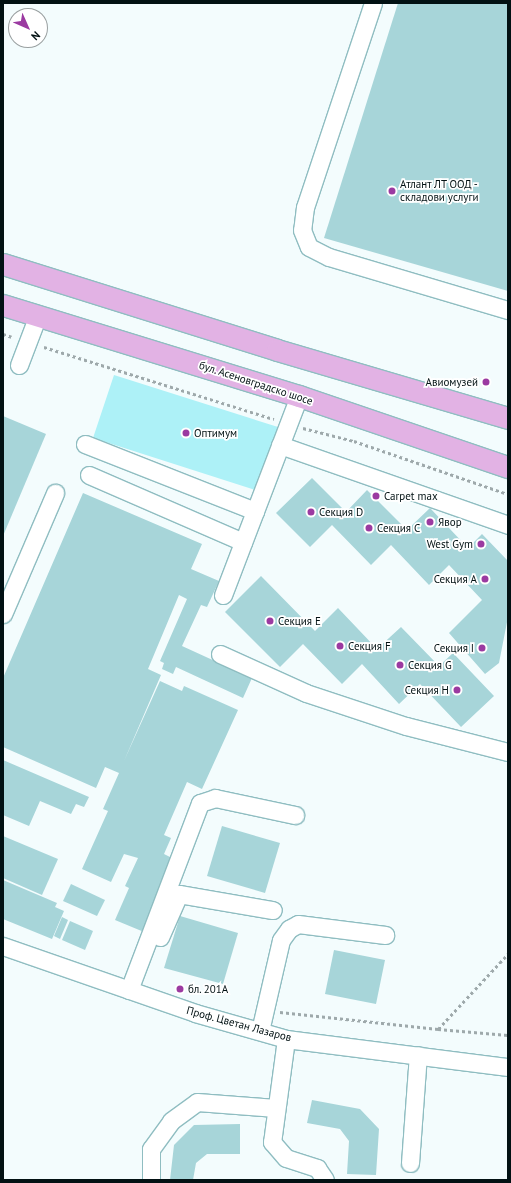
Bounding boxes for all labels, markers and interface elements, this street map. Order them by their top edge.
north arrow [8,8,48,48]
text: N [28,28,43,43]
place label: Атлант ЛТ ООД - складови услуги [400,178,479,204]
marker: Атлант ЛТ ООД - складови услуги [387,186,397,196]
street label: бул. Асеновградско шосе [197,358,315,408]
place label: Авиомузей [426,375,478,389]
marker: Авиомузей [481,377,491,387]
place label: Оптимум [194,426,237,440]
marker: Оптимум [181,428,191,438]
place label: Carpet max [384,489,438,503]
marker: Carpet max [371,491,381,501]
place label: Секция D [319,505,363,519]
marker: Секция D [306,507,316,517]
place label: Явор [438,515,462,529]
marker: Явор [425,517,435,527]
place label: Секция C [377,521,420,535]
marker: Секция C [364,523,374,533]
place label: West Gym [427,537,473,551]
marker: West Gym [476,539,486,549]
place label: Секция A [434,572,477,586]
marker: Секция A [480,574,490,584]
place label: Секция E [278,614,321,628]
marker: Секция E [265,616,275,626]
place label: Секция F [348,639,391,653]
marker: Секция F [335,641,345,651]
place label: Секция I [434,641,474,655]
marker: Секция I [477,643,487,653]
place label: Секция G [408,658,452,672]
marker: Секция G [395,660,405,670]
place label: Секция H [405,683,449,697]
marker: Секция H [452,685,462,695]
place label: бл. 201А [188,982,229,996]
marker: бл. 201А [175,984,185,994]
street label: Проф. Цветан Лазаров [185,1004,293,1044]

